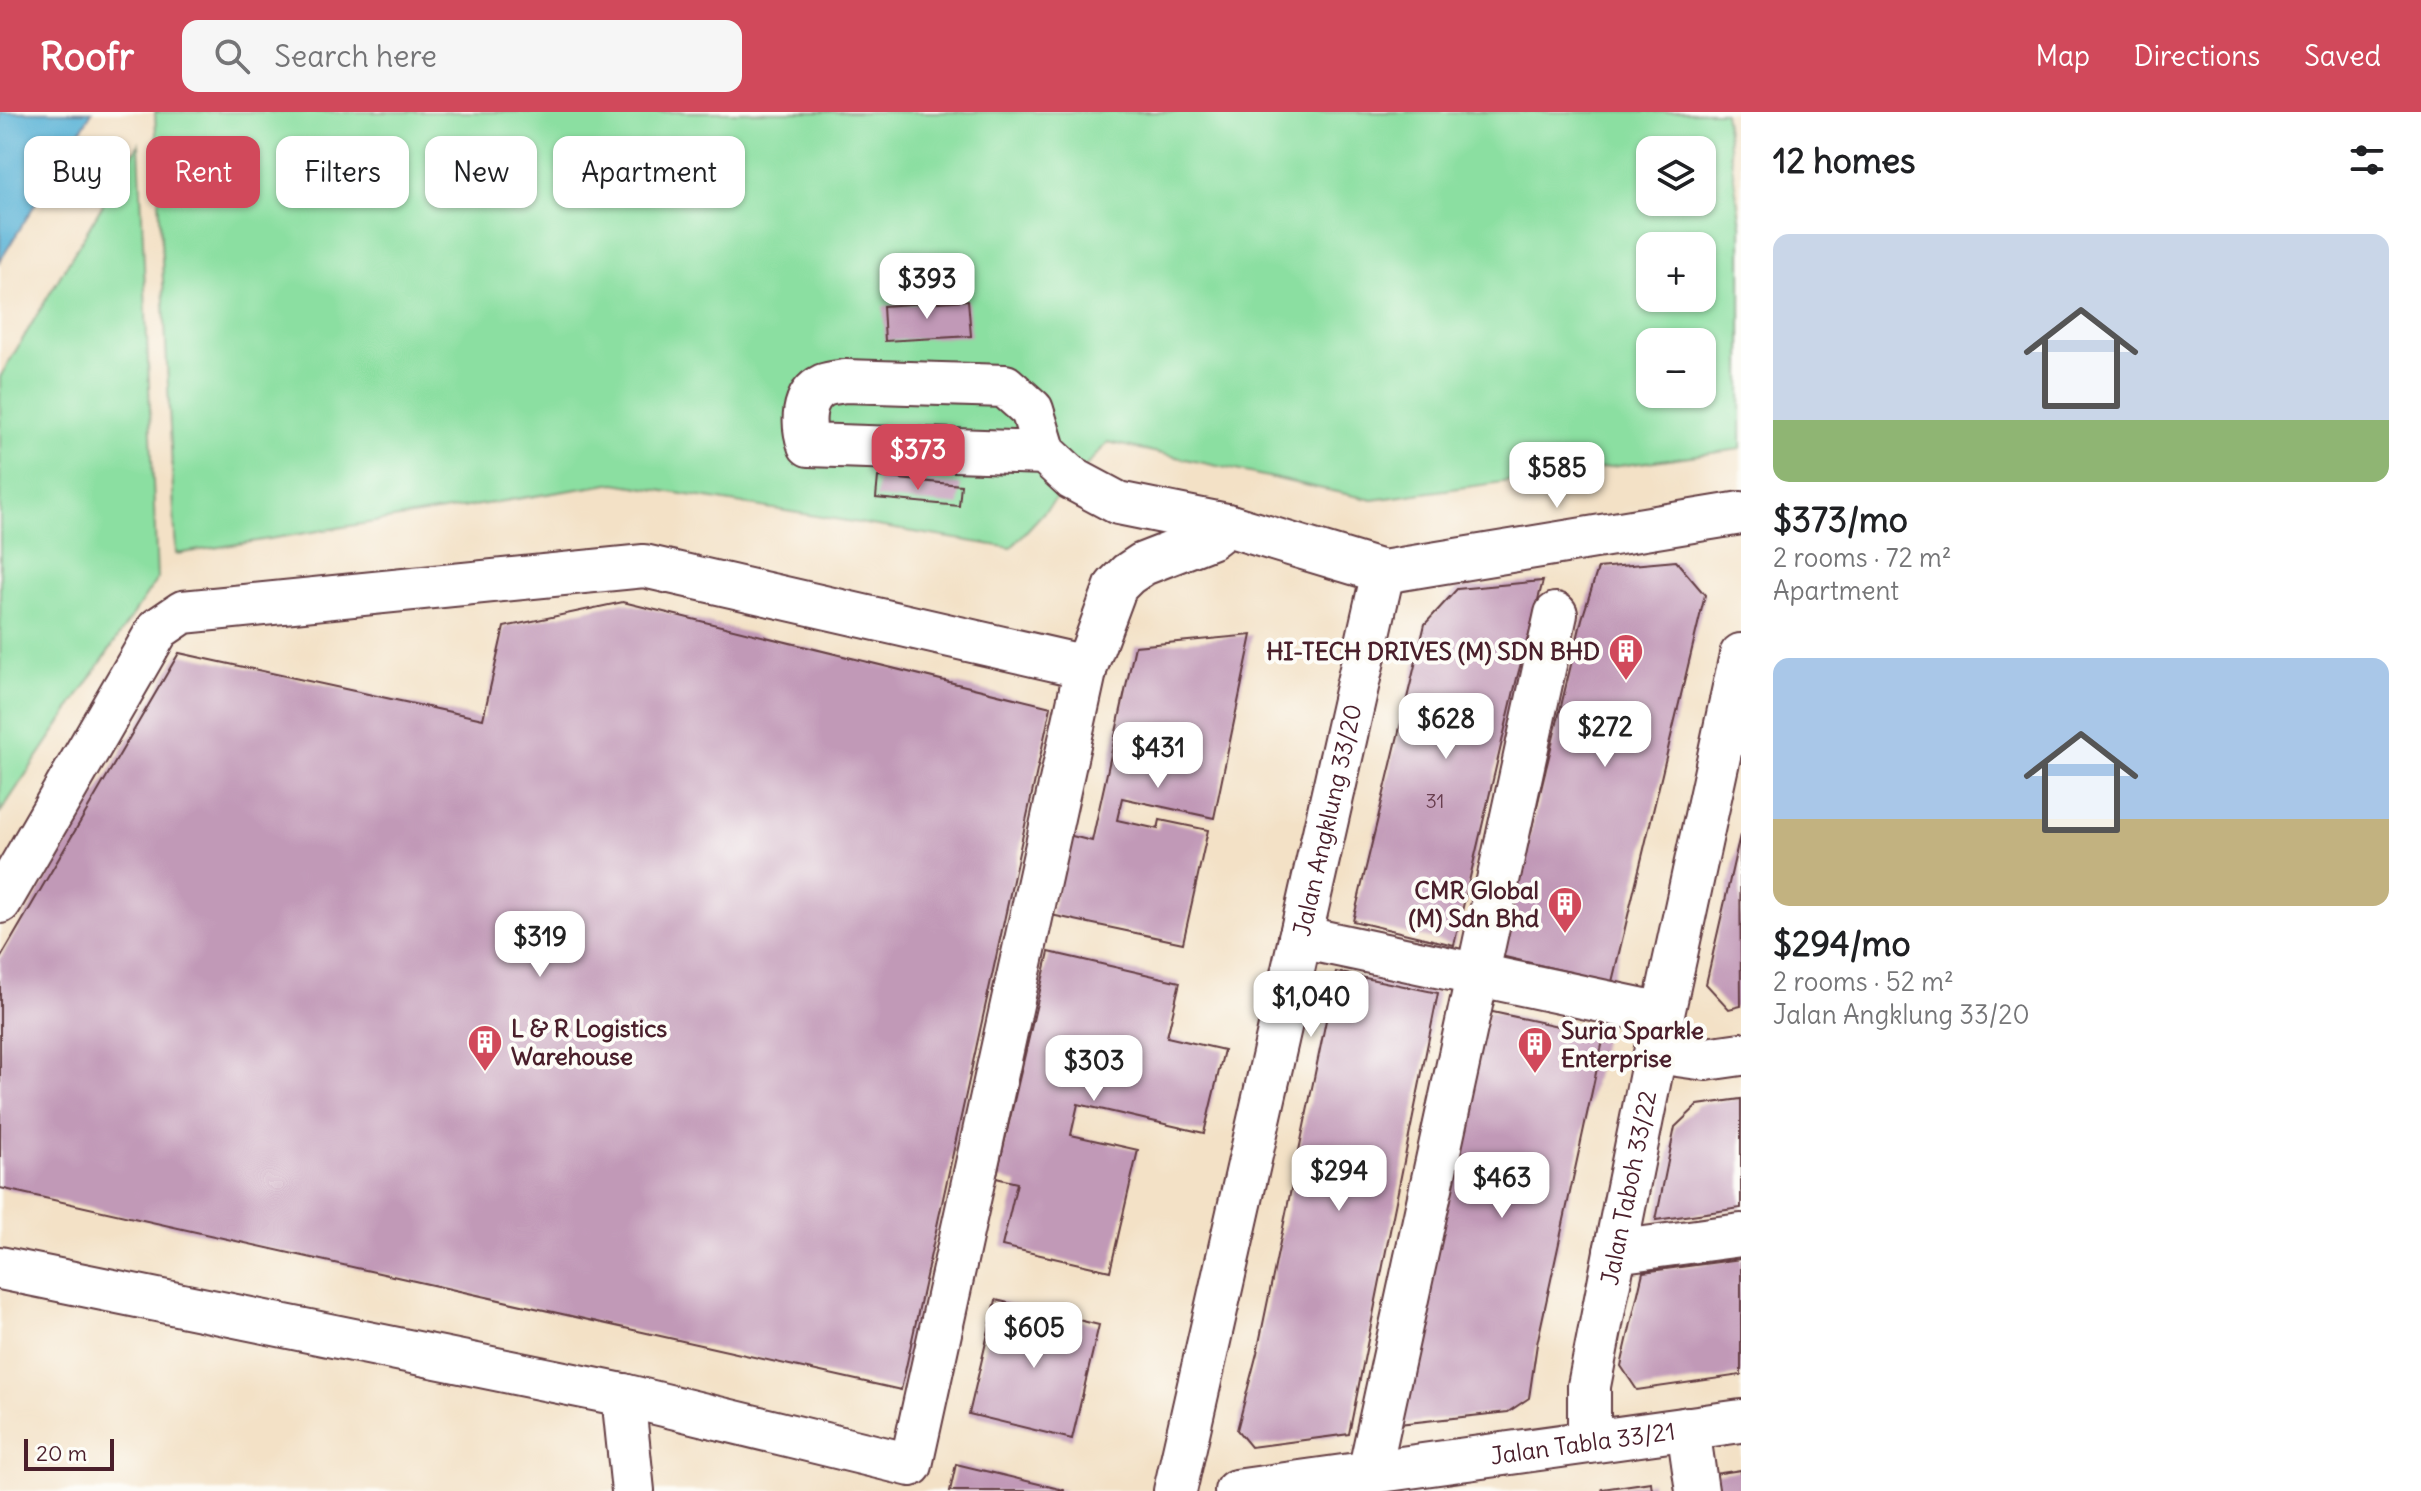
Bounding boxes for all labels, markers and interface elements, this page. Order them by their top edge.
search box [182,20,742,92]
text: Roofr [40,33,134,80]
icon: search [210,34,254,78]
text: Search here [274,37,437,75]
text: Map [2035,38,2090,74]
text: Directions [2134,38,2260,74]
text: Saved [2304,38,2381,74]
chip: Buy [24,136,130,208]
chip: Rent [146,136,260,208]
chip: Filters [276,136,409,208]
chip: New [425,136,537,208]
chip: Apartment [553,136,745,208]
map controls [1636,136,1716,408]
button: layers [1636,136,1716,216]
icon: filters [2345,138,2389,182]
text: 12 homes [1773,139,1916,182]
button: + [1636,232,1716,312]
pin: $393 [880,253,974,321]
text: $393 [898,262,956,295]
icon: home [2009,286,2153,430]
button: − [1636,328,1716,408]
pin: $373 [871,424,965,492]
text: $373 [890,433,946,466]
pin: $585 [1510,442,1604,510]
text: $585 [1527,451,1587,484]
text: $373/mo [1773,498,1908,541]
text: 2 rooms · 72 m² [1773,541,1952,574]
text: Apartment [1773,574,1899,607]
building icon: HI-TECH DRIVES (M) SDN BHD [1607,632,1645,682]
place label: HI-TECH DRIVES (M) SDN BHD [1266,636,1600,666]
pin: $628 [1399,693,1493,761]
street label: Jalan Angklung 33/20 [1286,701,1368,939]
pin: $272 [1558,701,1652,769]
text: $628 [1417,702,1475,735]
text: $272 [1577,710,1633,743]
icon: home [2009,710,2153,854]
pin: $431 [1111,722,1205,790]
text: $431 [1131,731,1185,764]
house number: 31 [1425,788,1445,813]
place label: CMR Global (M) Sdn Bhd [1409,875,1539,933]
building icon: CMR Global (M) Sdn Bhd [1546,885,1584,935]
pin: $319 [493,911,587,979]
text: $319 [513,920,567,953]
text: $294/mo [1773,922,1911,965]
text: 2 rooms · 52 m² [1773,965,1954,998]
pin: $1,040 [1246,971,1376,1039]
text: $1,040 [1272,980,1351,1013]
text: Jalan Angklung 33/20 [1773,998,2030,1031]
place label: L & R Logistics Warehouse [511,1013,667,1071]
place label: Suria Sparkle Enterprise [1561,1015,1704,1073]
building icon: L & R Logistics Warehouse [466,1023,504,1073]
building icon: Suria Sparkle Enterprise [1516,1025,1554,1075]
pin: $303 [1047,1035,1141,1103]
text: $303 [1063,1044,1125,1077]
street label: Jalan Taboh 33/22 [1594,1088,1662,1288]
pin: $294 [1292,1145,1386,1213]
pin: $463 [1455,1152,1549,1220]
text: $294 [1310,1154,1368,1187]
text: $463 [1472,1161,1532,1194]
pin: $605 [987,1302,1081,1370]
text: $605 [1003,1311,1065,1344]
street label: Jalan Tabla 33/21 [1488,1415,1677,1471]
scale bar [24,1435,114,1471]
text: 20 m [36,1439,87,1467]

